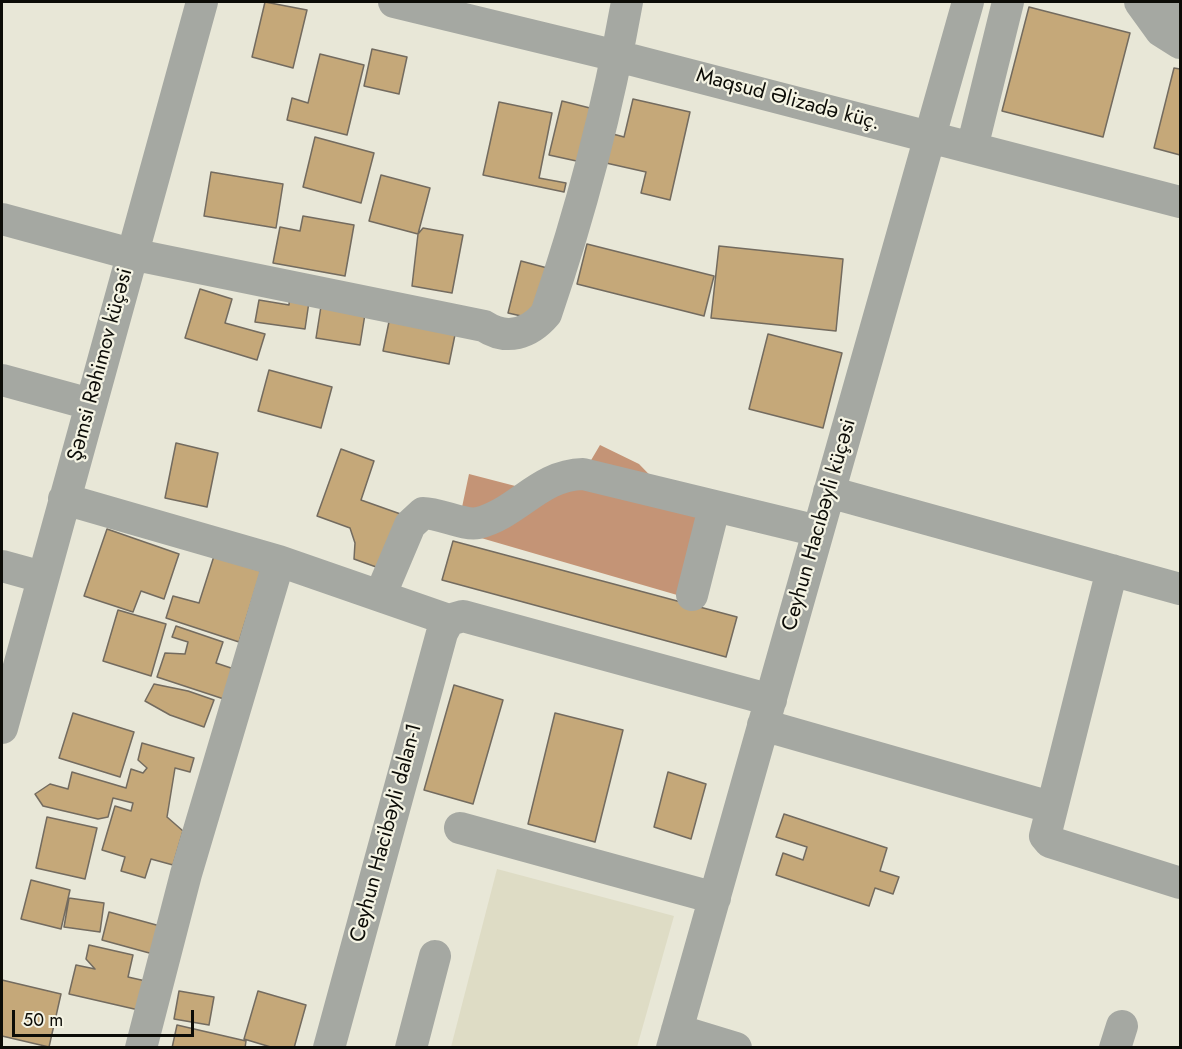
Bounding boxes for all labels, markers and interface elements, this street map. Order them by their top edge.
street label: Maqsud Əlizadə küç. [693,63,883,137]
street label: Şəmsi Rəhimov küçəsi [63,266,139,464]
street label: Ceyhun Hacıbəyli küçəsi [778,416,862,634]
street label: Ceyhun Hacibəyli dalan-1 [346,721,428,945]
scale bar [15,998,196,1036]
text: 50 m [23,1007,63,1033]

